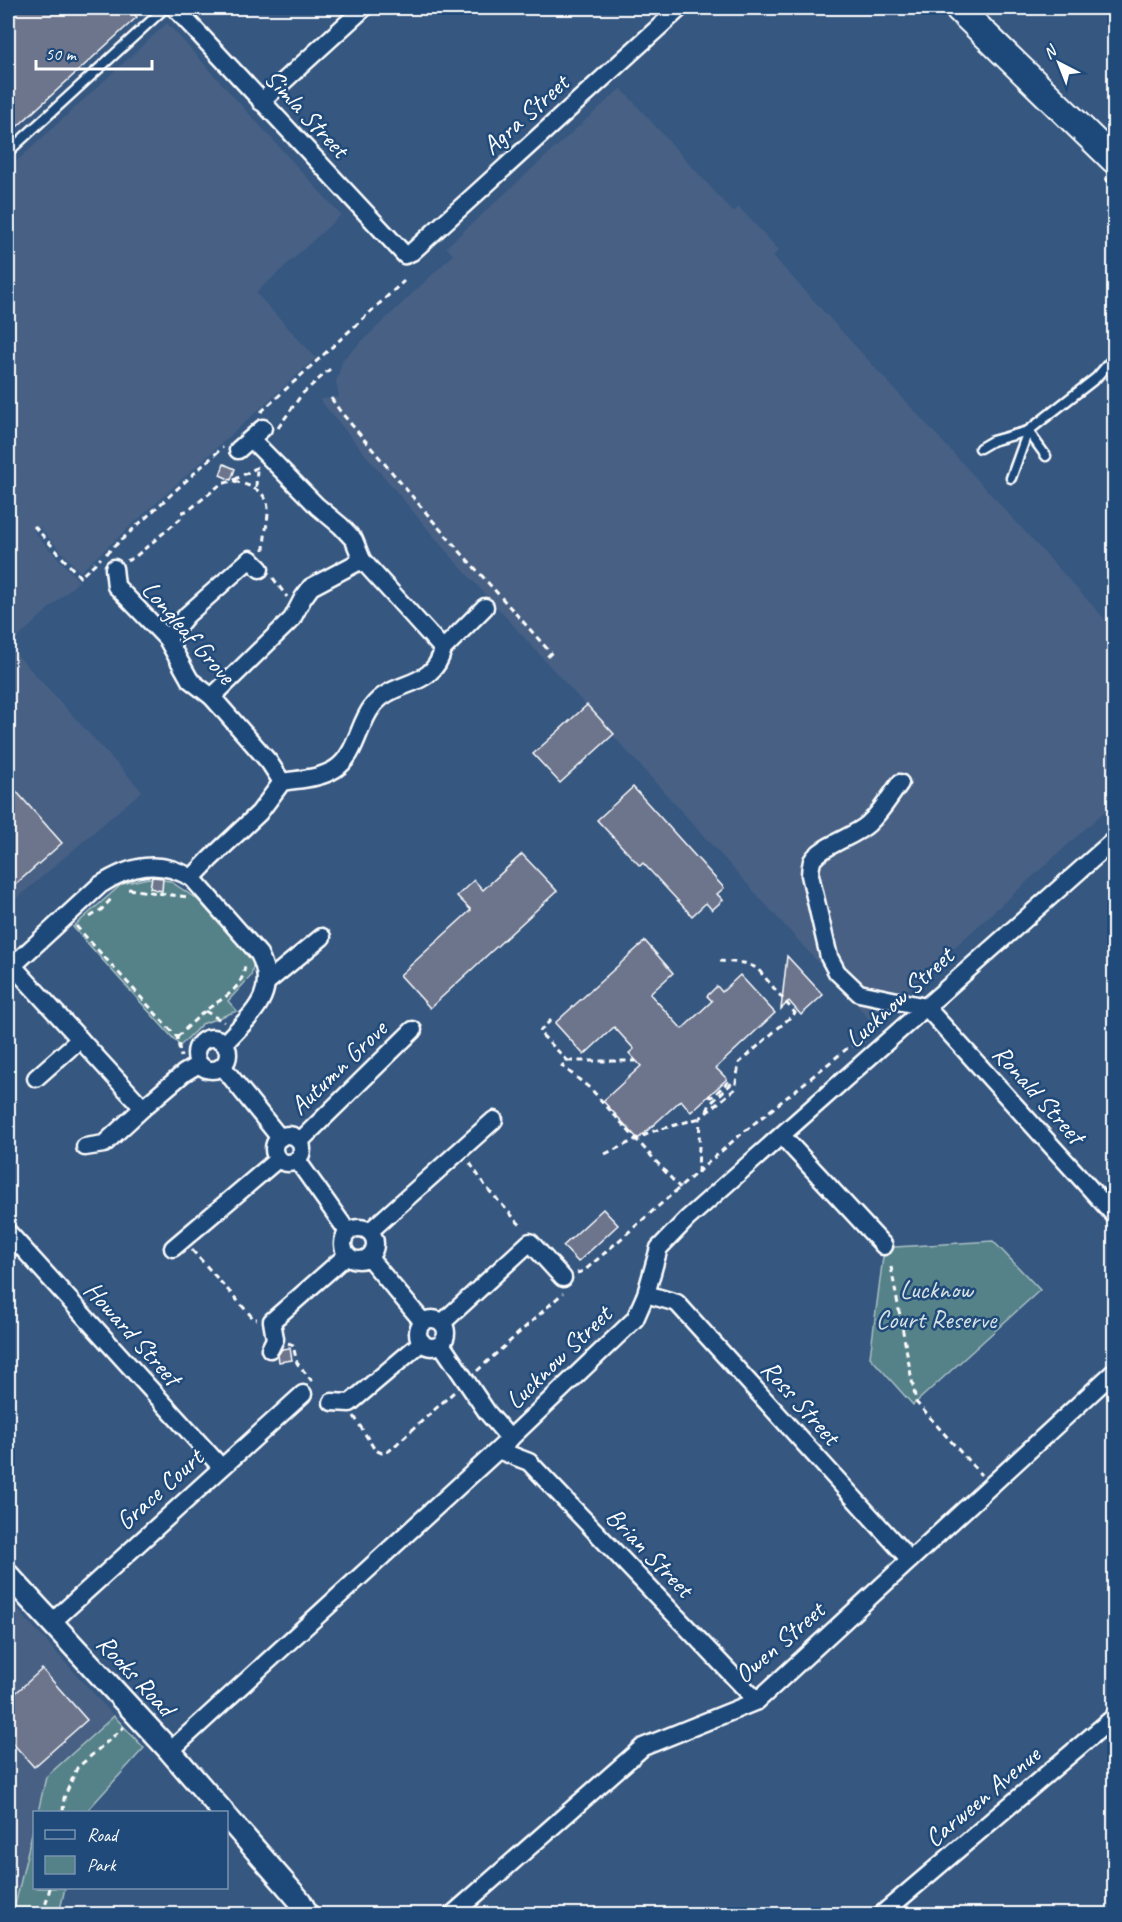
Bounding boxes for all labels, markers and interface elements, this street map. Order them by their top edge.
scale bar [36,33,152,71]
north arrow [1029,33,1089,93]
text: N [1039,40,1062,63]
text: 50 m [45,43,78,65]
street label: Simla Street [257,62,358,166]
street label: Agra Street [475,65,577,162]
street label: Longleaf Grove [135,574,244,692]
street label: Lucknow Street [838,938,962,1055]
street label: Autumn Grove [283,1011,396,1122]
street label: Ronald Street [985,1038,1094,1153]
park label: Lucknow Court Reserve [876,1273,998,1336]
street label: Howard Street [77,1274,191,1395]
street label: Lucknow Street [498,1297,620,1416]
street label: Ross Street [754,1353,849,1453]
street label: Grace Court [109,1440,212,1537]
street label: Brian Street [599,1500,702,1606]
street label: Owen Street [727,1593,833,1691]
street label: Rooks Road [89,1627,185,1726]
street label: Carween Avenue [918,1737,1048,1854]
legend [33,1811,228,1889]
text: Road [87,1824,120,1846]
text: Park [87,1854,117,1876]

